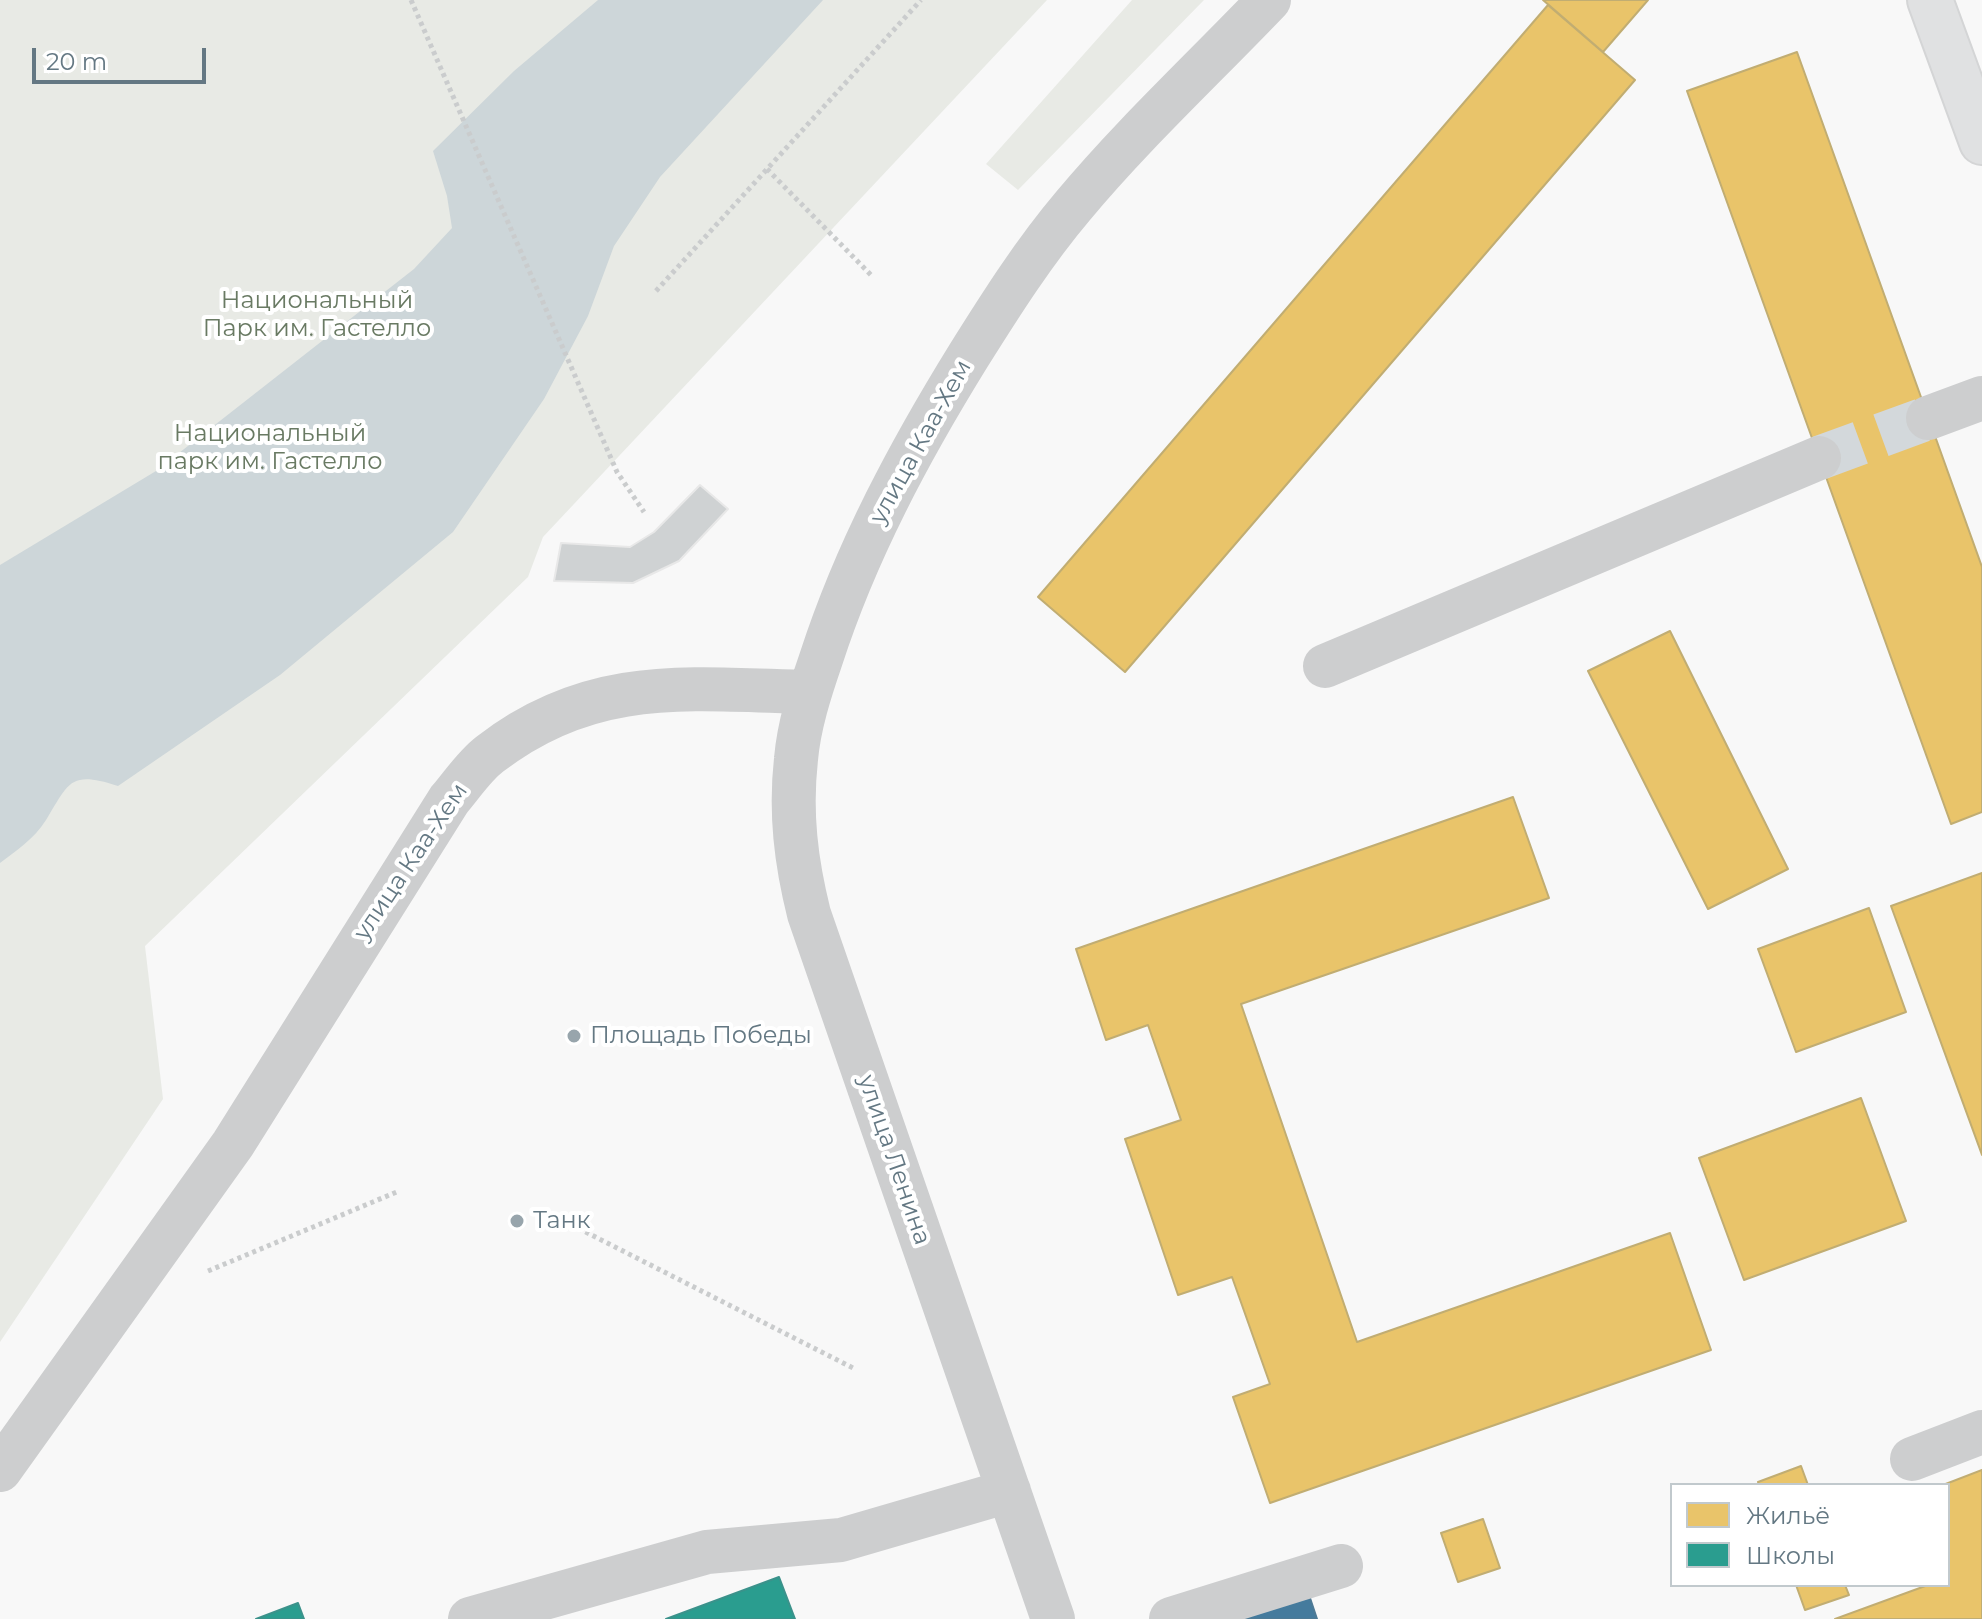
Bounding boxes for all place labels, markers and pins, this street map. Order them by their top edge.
place label: Площадь Победы [590,1022,812,1050]
marker: Площадь Победы [565,1027,583,1045]
place label: Танк [533,1207,591,1235]
marker: Танк [508,1212,526,1230]

